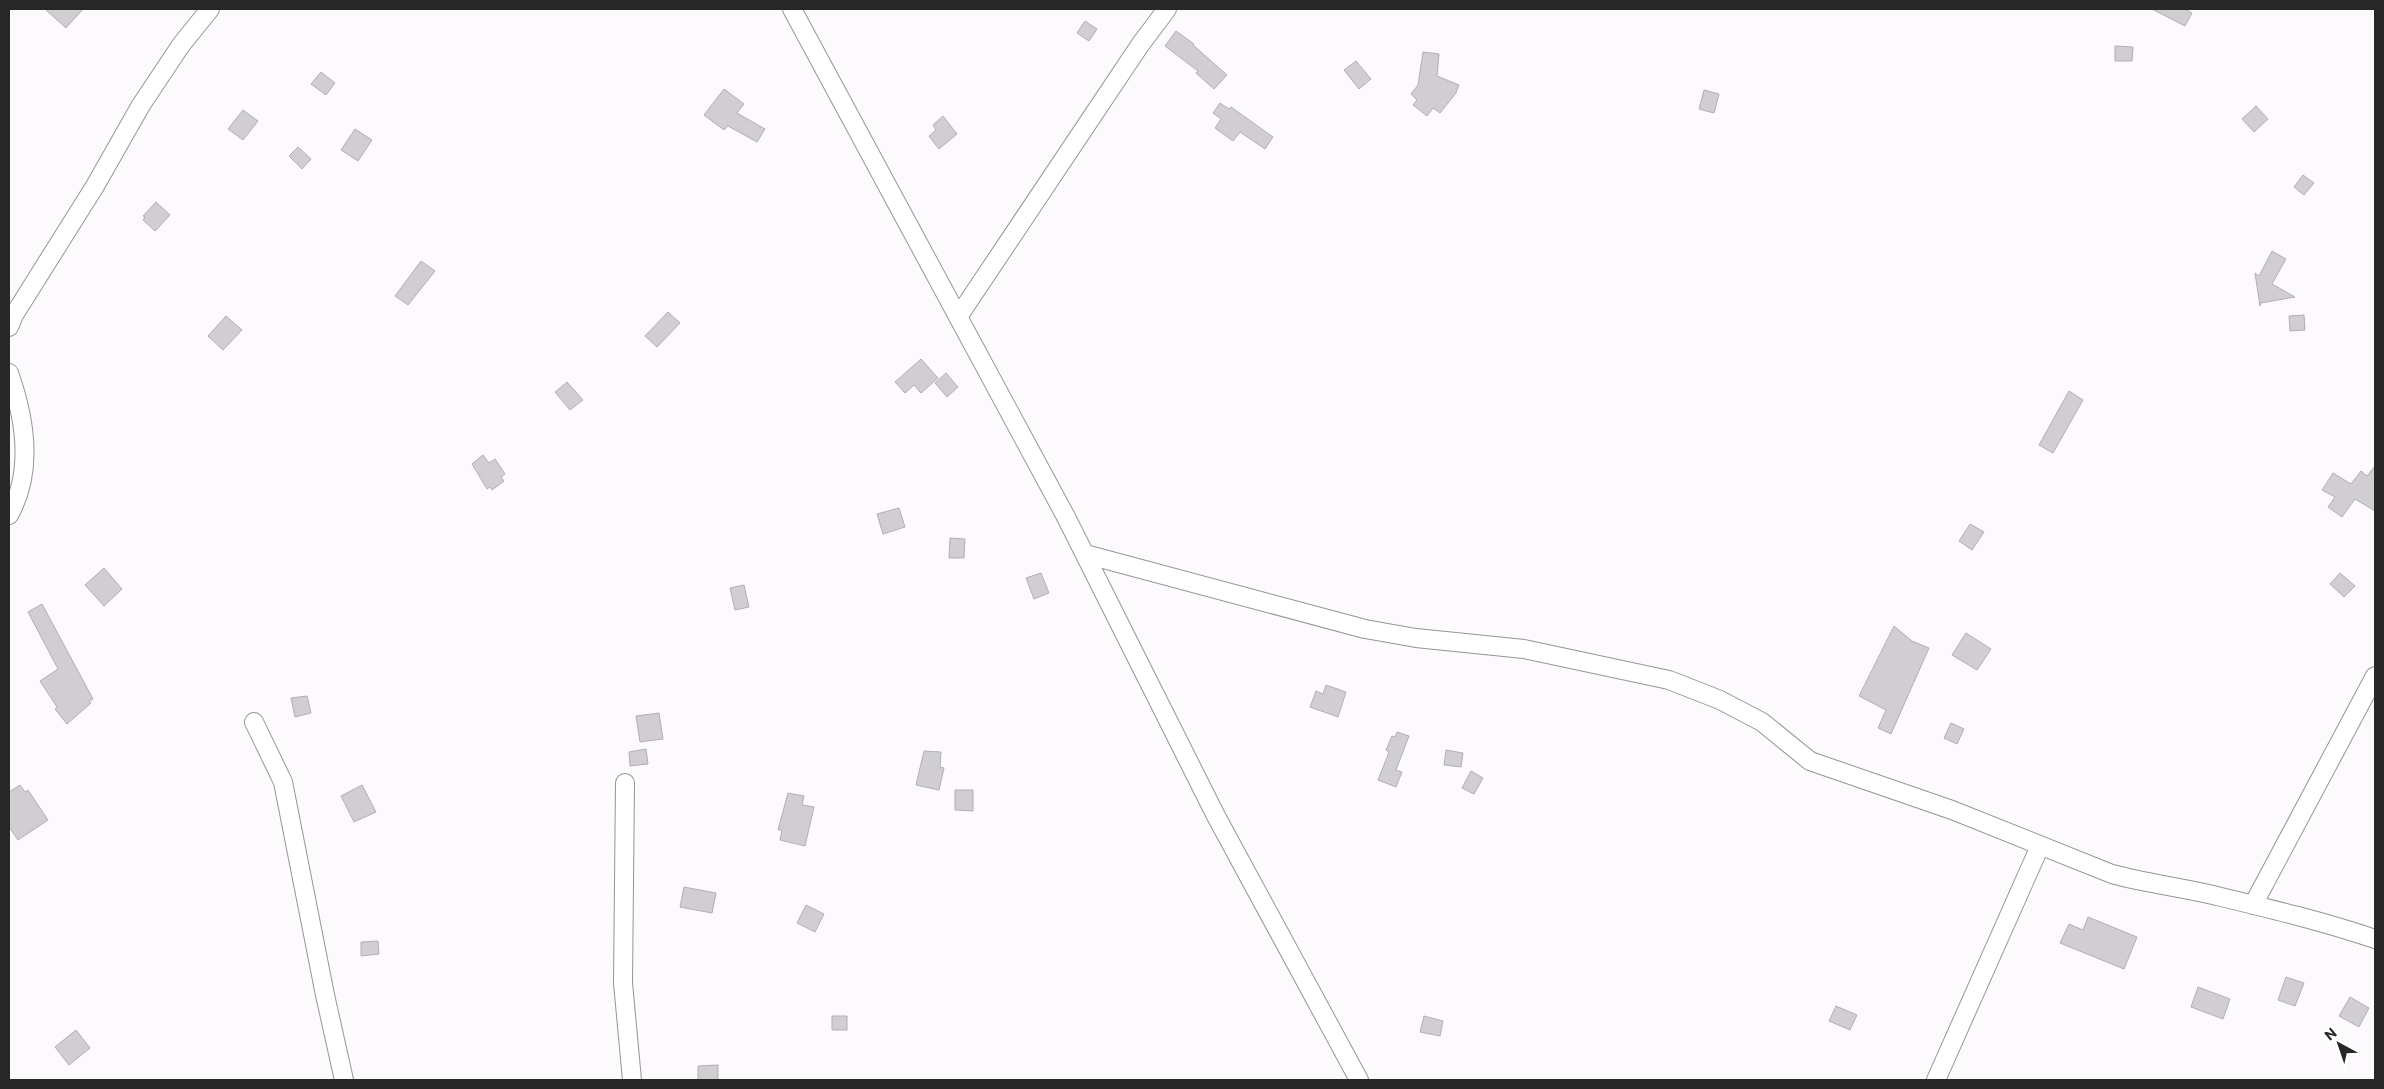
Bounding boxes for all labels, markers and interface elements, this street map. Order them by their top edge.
north arrow [2314,1019,2364,1069]
text: N [2321,1024,2340,1044]

